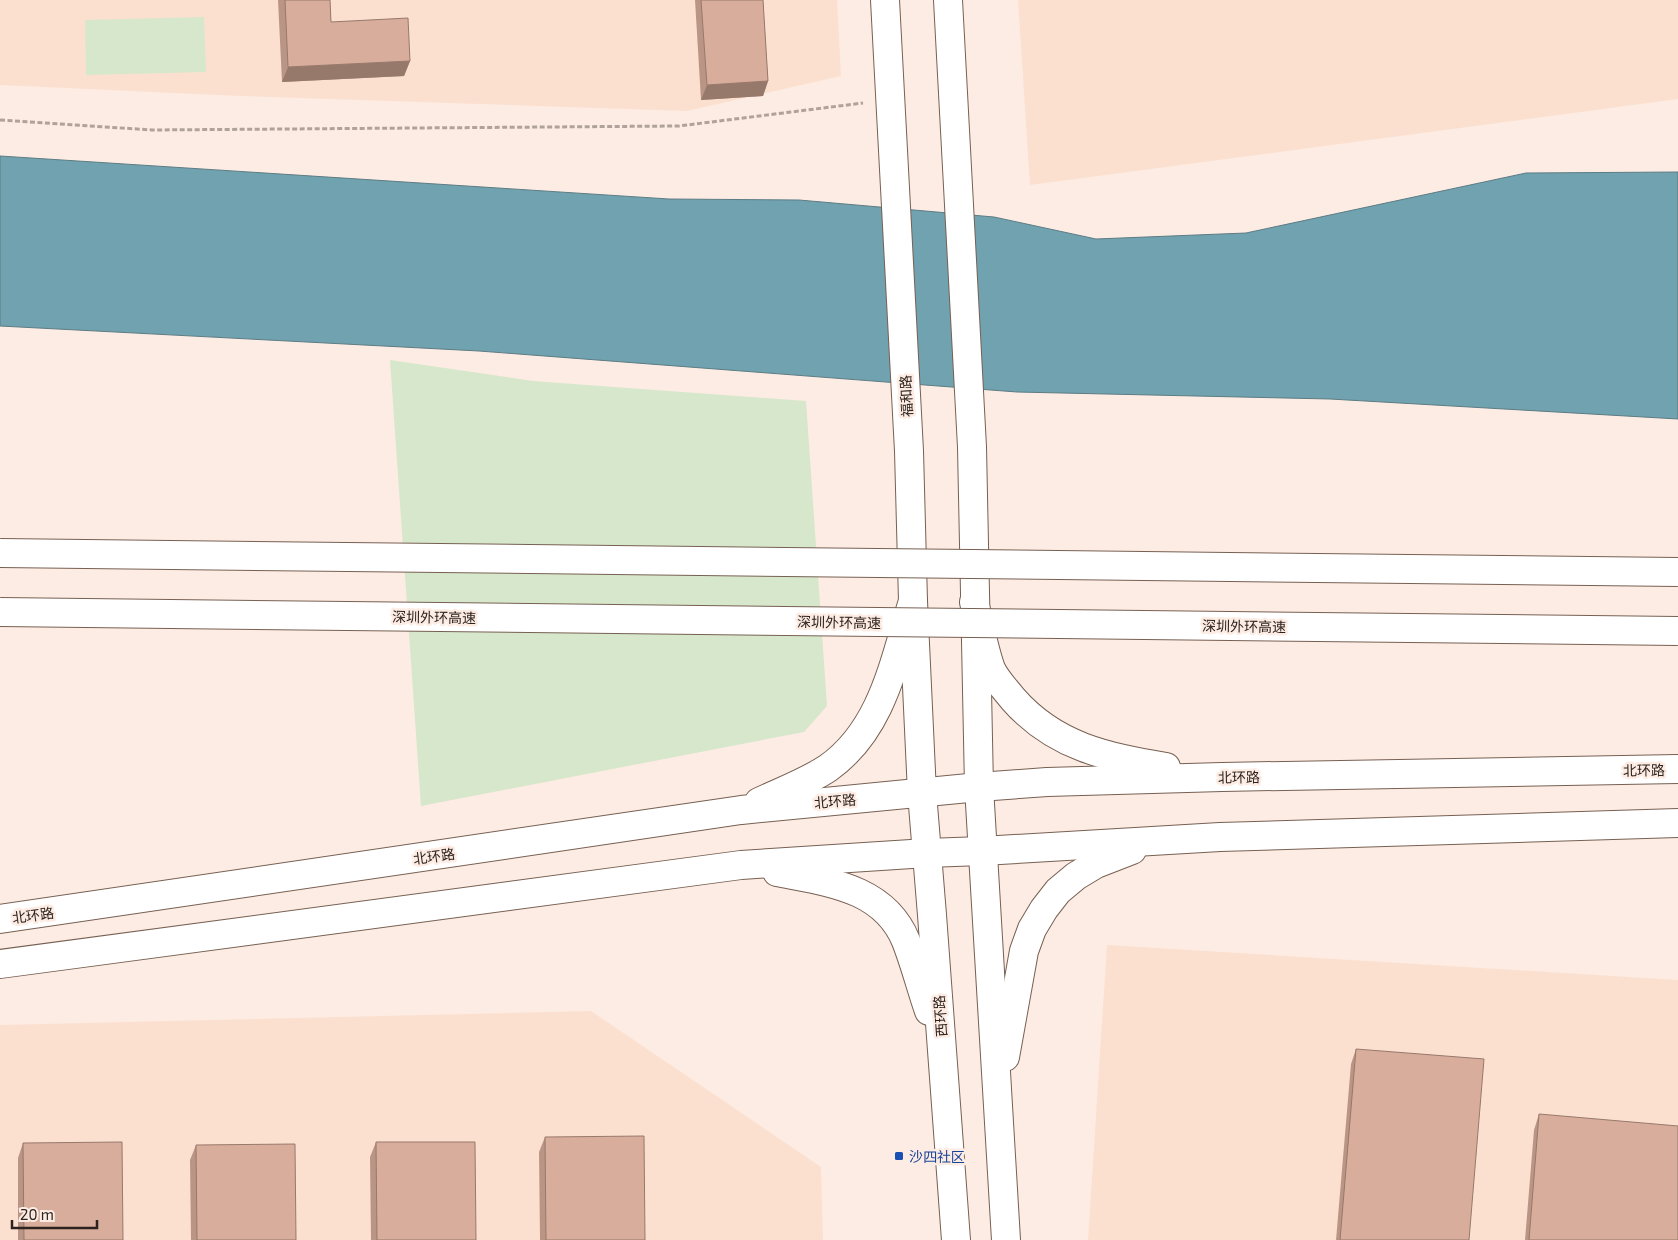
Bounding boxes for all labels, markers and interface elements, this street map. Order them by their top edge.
street label: 福和路 [896,375,916,417]
street label: 深圳外环高速 [392,608,476,626]
street label: 深圳外环高速 [797,613,881,631]
street label: 深圳外环高速 [1202,617,1286,635]
street label: 北环路 [1623,761,1665,779]
street label: 北环路 [1218,768,1260,786]
street label: 北环路 [813,791,857,811]
street label: 北环路 [412,845,456,867]
street label: 北环路 [11,904,55,926]
street label: 西环路 [930,994,950,1038]
place label: 沙四社区 [909,1148,965,1165]
marker: 沙四社区 [893,1150,905,1162]
scale bar [12,1198,98,1230]
text: 20 m [20,1205,54,1223]

